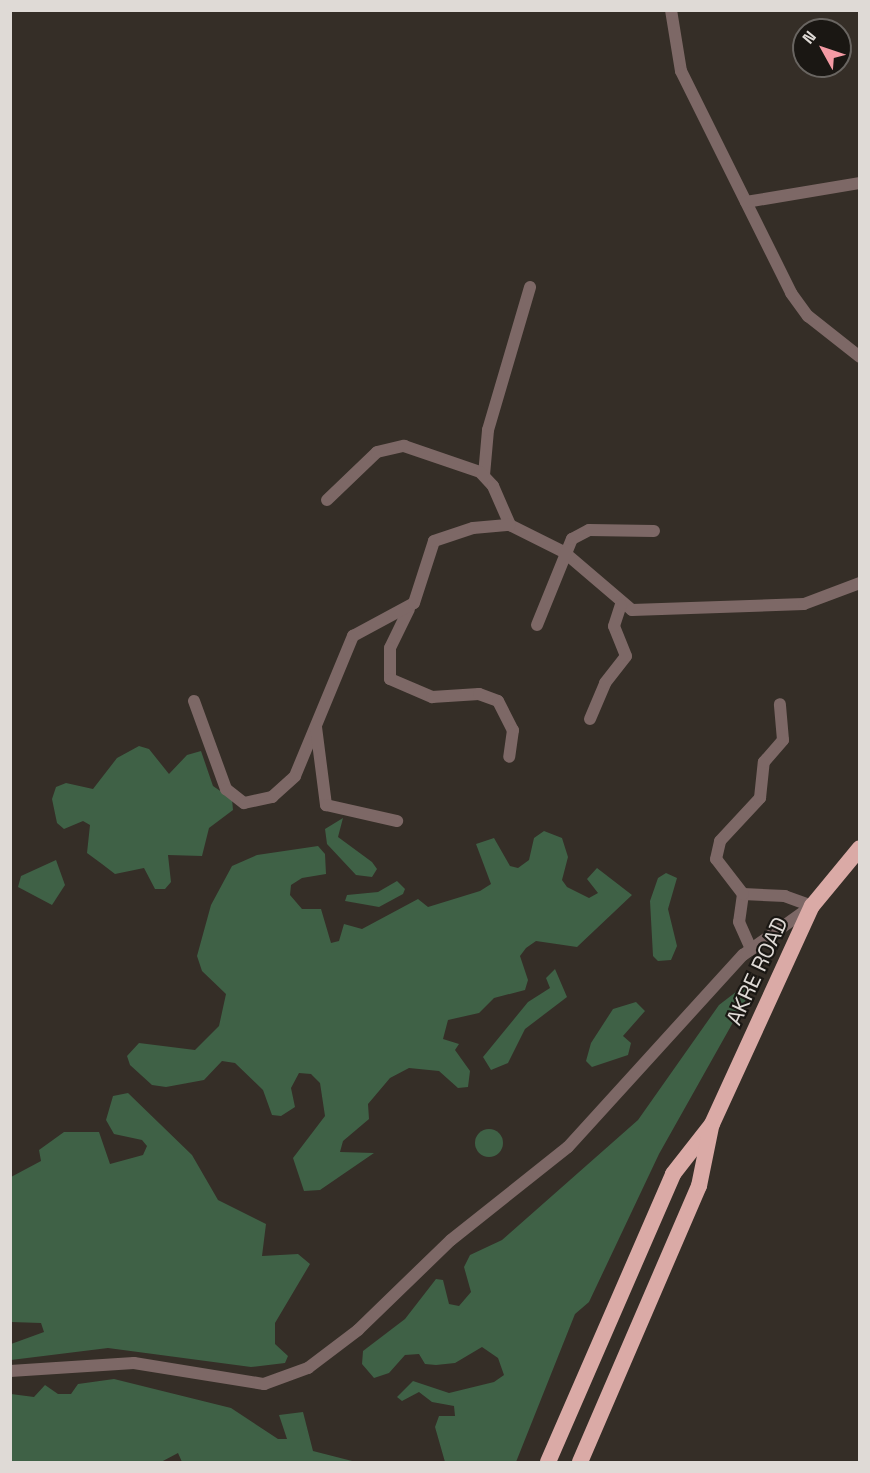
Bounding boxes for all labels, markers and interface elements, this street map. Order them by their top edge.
north arrow [792,18,852,78]
text: N [798,27,821,48]
street label: AKRE ROAD [721,913,793,1029]

